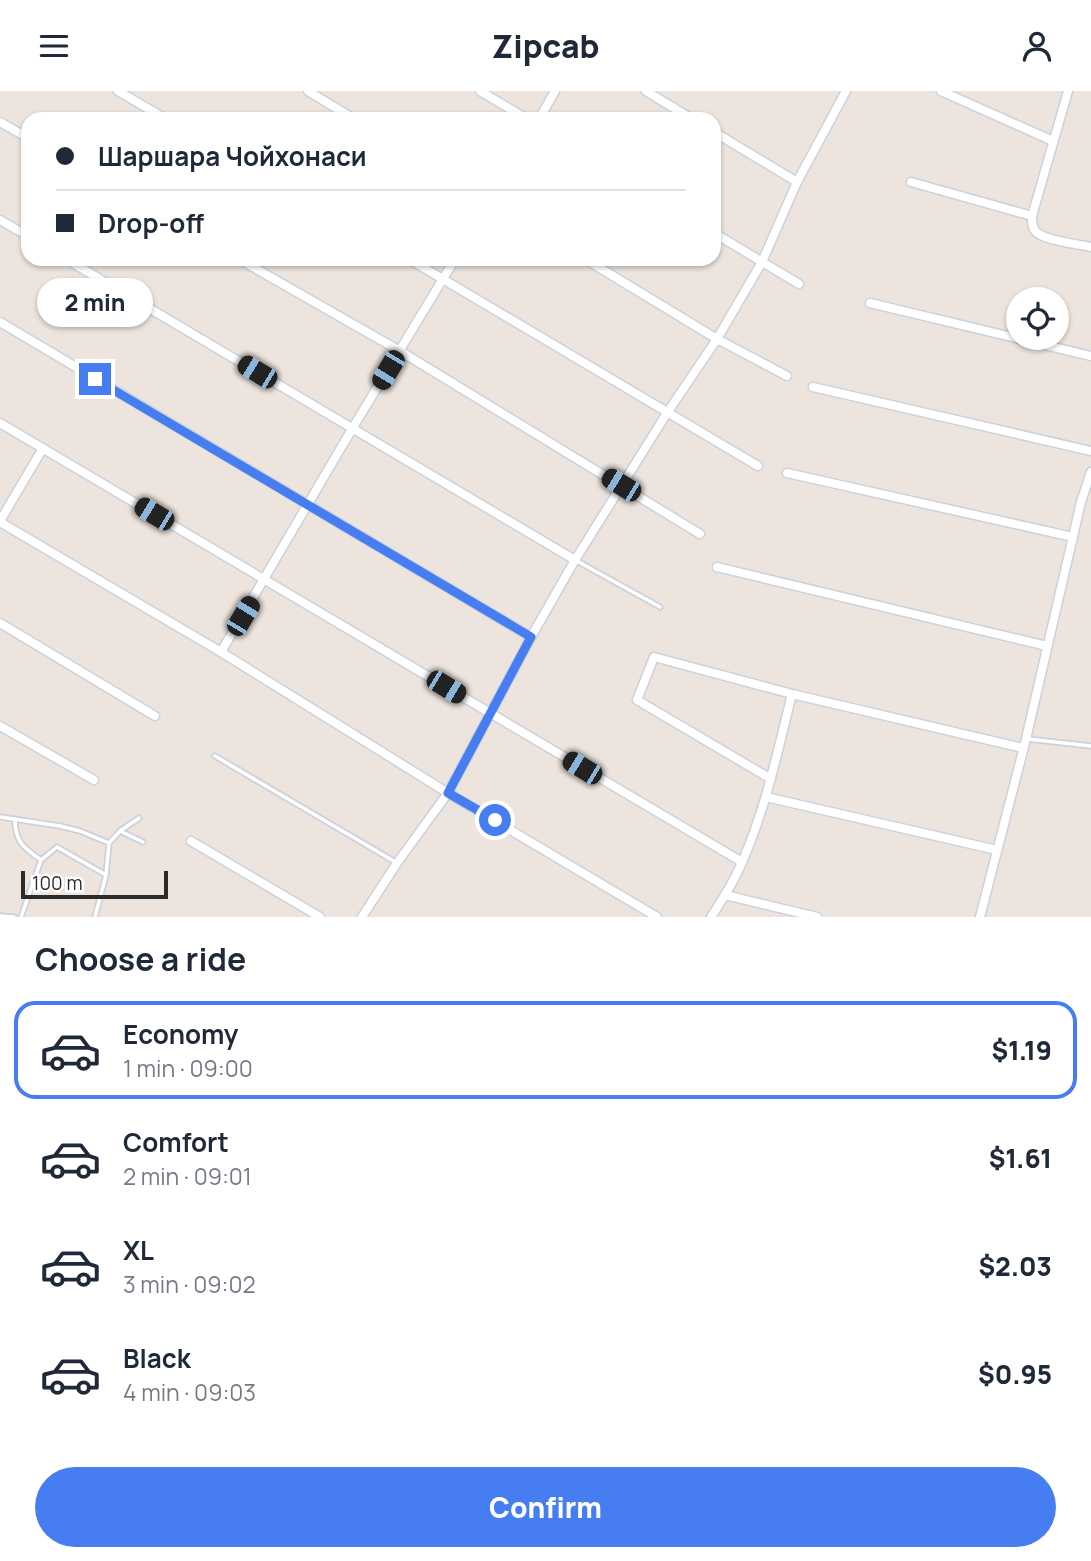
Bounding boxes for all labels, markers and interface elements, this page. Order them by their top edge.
text: Zipcab [491,24,600,68]
icon: menu [35,27,73,65]
icon: person [1018,27,1056,65]
text: Шаршара Чойхонаси [98,138,367,174]
text: Drop-off [98,205,204,241]
callout: 2 min [37,278,153,327]
text: 2 min [65,286,126,318]
map controls [1006,287,1069,350]
button: locate [1006,287,1069,350]
car [369,347,408,393]
car [234,352,281,392]
route end [79,363,111,395]
car [598,465,645,505]
car [131,494,178,534]
car [224,593,263,639]
car [423,667,470,707]
car [559,748,606,788]
route start [479,804,511,836]
scale bar [21,868,168,900]
text: 100 m [32,870,83,896]
text: Choose a ride [35,937,246,981]
text: Economy [123,1016,238,1052]
icon: car [39,1019,102,1082]
text: $1.19 [991,1032,1052,1068]
text: 1 min · 09:00 [123,1052,253,1084]
text: Comfort [123,1124,229,1160]
icon: car [39,1127,102,1190]
text: $1.61 [989,1140,1052,1176]
text: 2 min · 09:01 [123,1160,252,1192]
text: XL [123,1232,154,1268]
icon: car [39,1235,102,1298]
text: $2.03 [978,1248,1052,1284]
text: 3 min · 09:02 [123,1268,256,1300]
text: Black [123,1340,191,1376]
icon: car [39,1343,102,1406]
text: $0.95 [978,1356,1052,1392]
text: 4 min · 09:03 [123,1376,256,1408]
button: Confirm [35,1467,1056,1547]

